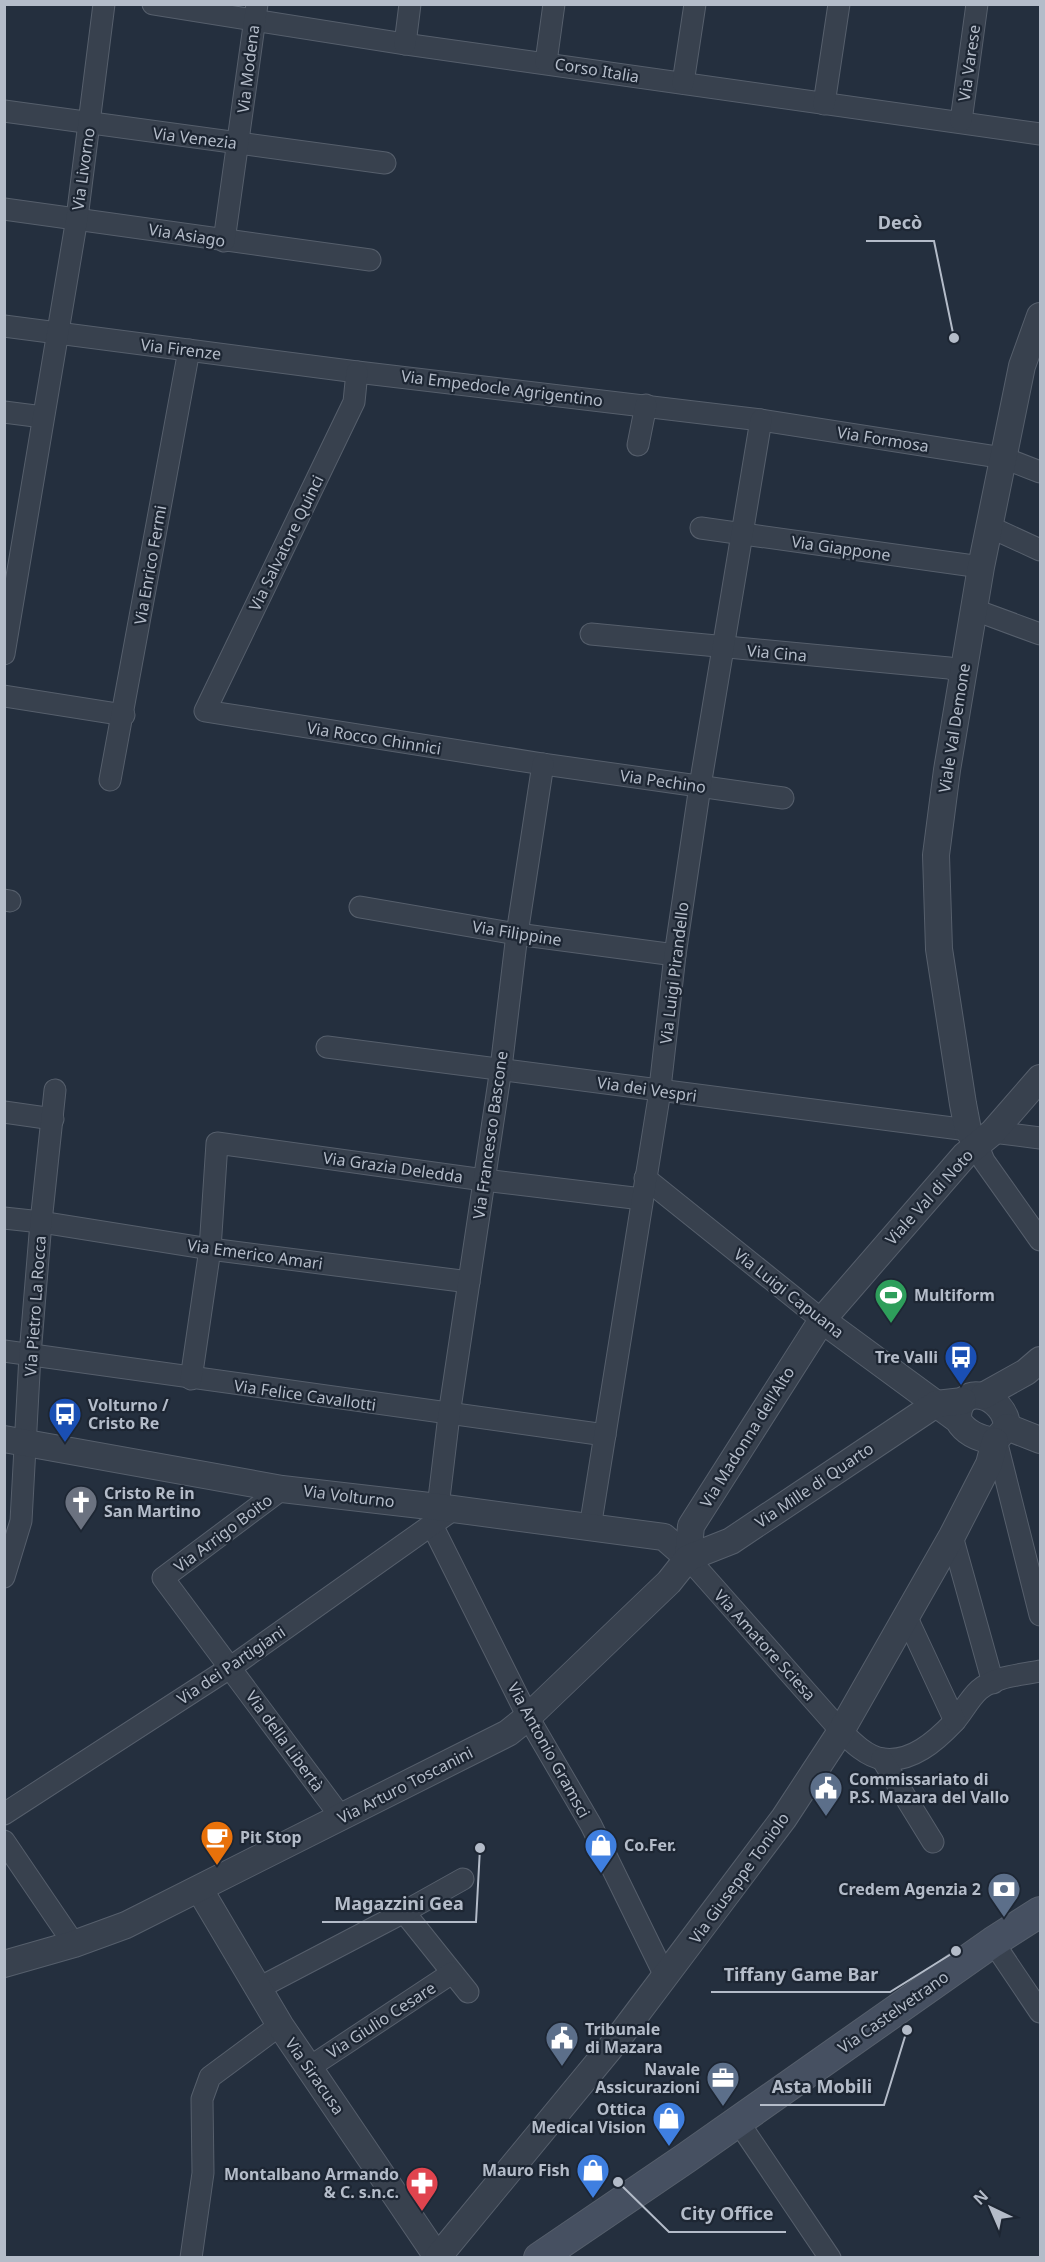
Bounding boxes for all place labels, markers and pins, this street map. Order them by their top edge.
callout: Decò [866,205,934,241]
sports icon: Multiform [873,1277,909,1324]
place label: Multiform [914,1284,995,1306]
bus stop icon: Tre Valli [943,1339,979,1386]
place label: Tre Valli [875,1346,938,1368]
place label: Volturno / Cristo Re [88,1394,169,1434]
bus stop icon: Volturno / Cristo Re [47,1396,83,1443]
place label: Cristo Re in San Martino [104,1482,201,1522]
church icon: Cristo Re in San Martino [63,1484,99,1531]
place label: Commissariato di P.S. Mazara del Vallo [849,1768,1009,1808]
public building icon: Commissariato di P.S. Mazara del Vallo [808,1770,844,1817]
cafe icon: Pit Stop [199,1819,235,1866]
place label: Pit Stop [240,1826,302,1848]
shop icon: Co.Fer. [583,1827,619,1874]
place label: Co.Fer. [624,1834,676,1856]
bank icon: Credem Agenzia 2 [986,1871,1022,1918]
place label: Credem Agenzia 2 [838,1878,981,1900]
callout: Magazzini Gea [322,1886,476,1922]
callout: Tiffany Game Bar [711,1956,890,1992]
place label: Tribunale di Mazara [585,2018,663,2058]
public building icon: Tribunale di Mazara [544,2020,580,2067]
place label: Navale Assicurazioni [595,2058,700,2098]
office icon: Navale Assicurazioni [705,2060,741,2107]
callout: Asta Mobili [760,2069,884,2105]
place label: Ottica Medical Vision [531,2098,646,2138]
shop icon: Ottica Medical Vision [651,2100,687,2147]
shop icon: Mauro Fish [575,2152,611,2199]
place label: Mauro Fish [482,2159,570,2181]
place label: Montalbano Armando & C. s.n.c. [224,2163,399,2203]
pharmacy icon: Montalbano Armando & C. s.n.c. [404,2165,440,2212]
callout: City Office [669,2196,786,2232]

